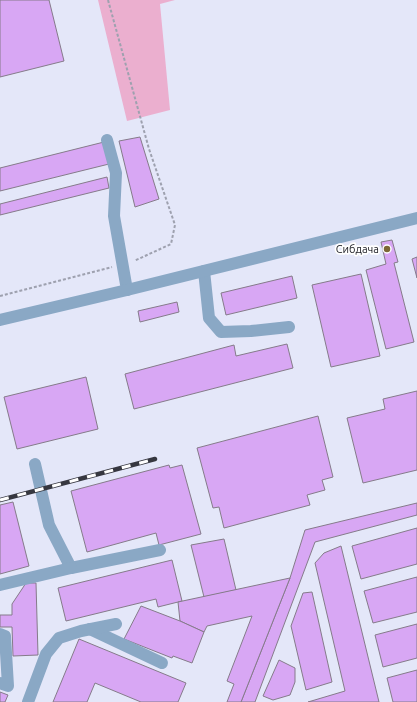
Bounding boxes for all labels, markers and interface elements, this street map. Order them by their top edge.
place label: Сибдача [336,243,379,255]
marker: Сибдача [382,244,392,254]

